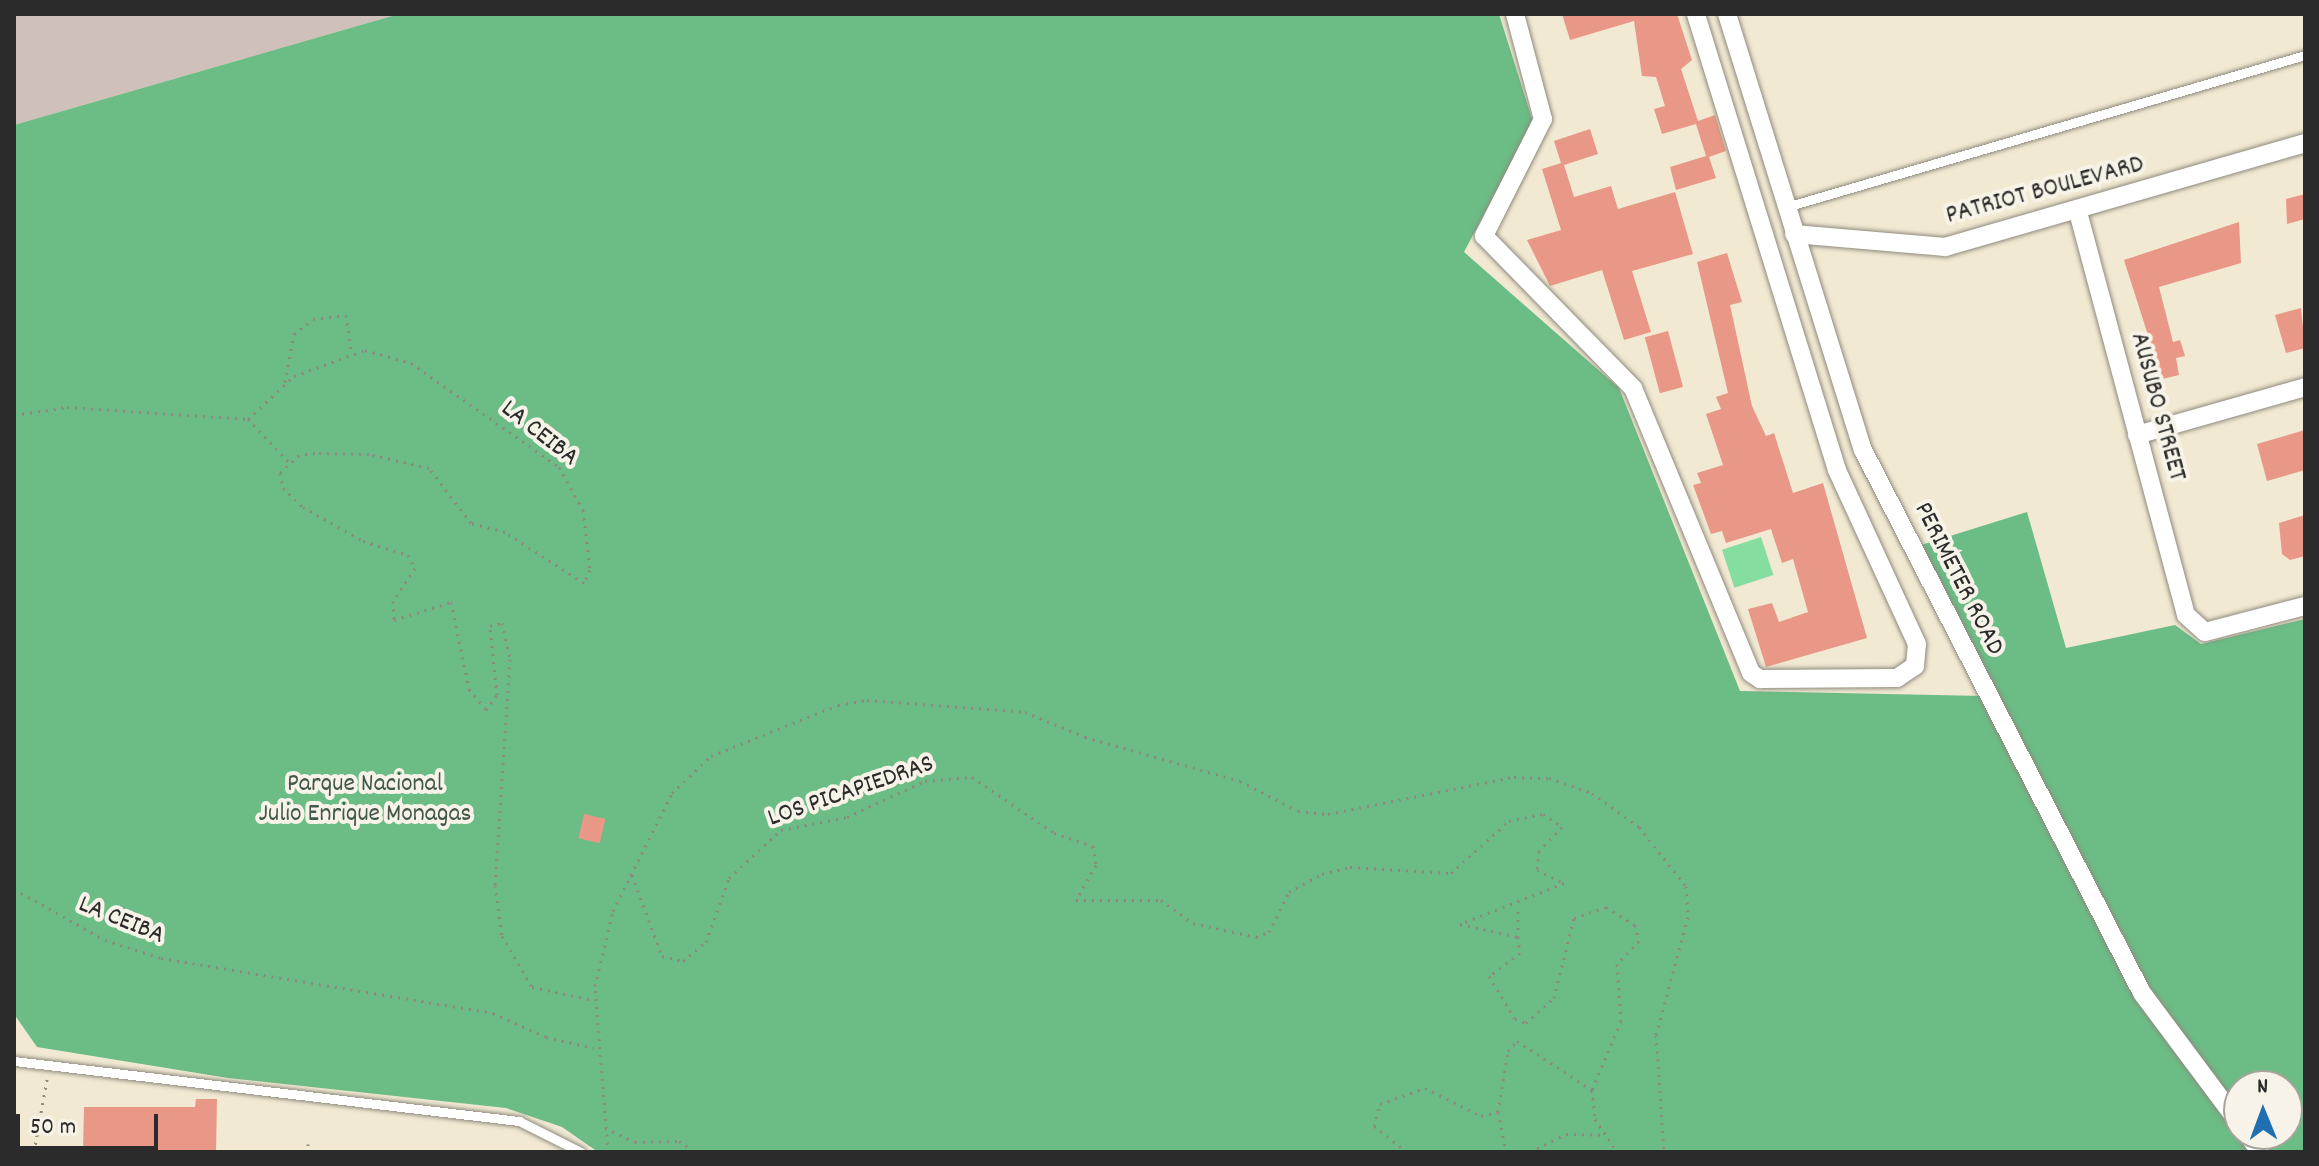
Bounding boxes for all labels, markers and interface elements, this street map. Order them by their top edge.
street label: PATRIOT BOULEVARD [1943,150,2147,232]
street label: AUSUBO STREET [2122,329,2192,485]
street label: LA CEIBA [494,394,584,474]
street label: PERIMETER ROAD [1906,497,2010,661]
street label: LOS PICAPIEDRAS [764,749,938,835]
park label: Parque Nacional Julio Enrique Monagas [258,769,472,830]
street label: LA CEIBA [73,890,169,952]
north arrow [2223,1070,2303,1150]
text: N [2257,1072,2268,1103]
scale bar [20,1098,162,1148]
text: 50 m [30,1111,76,1145]

